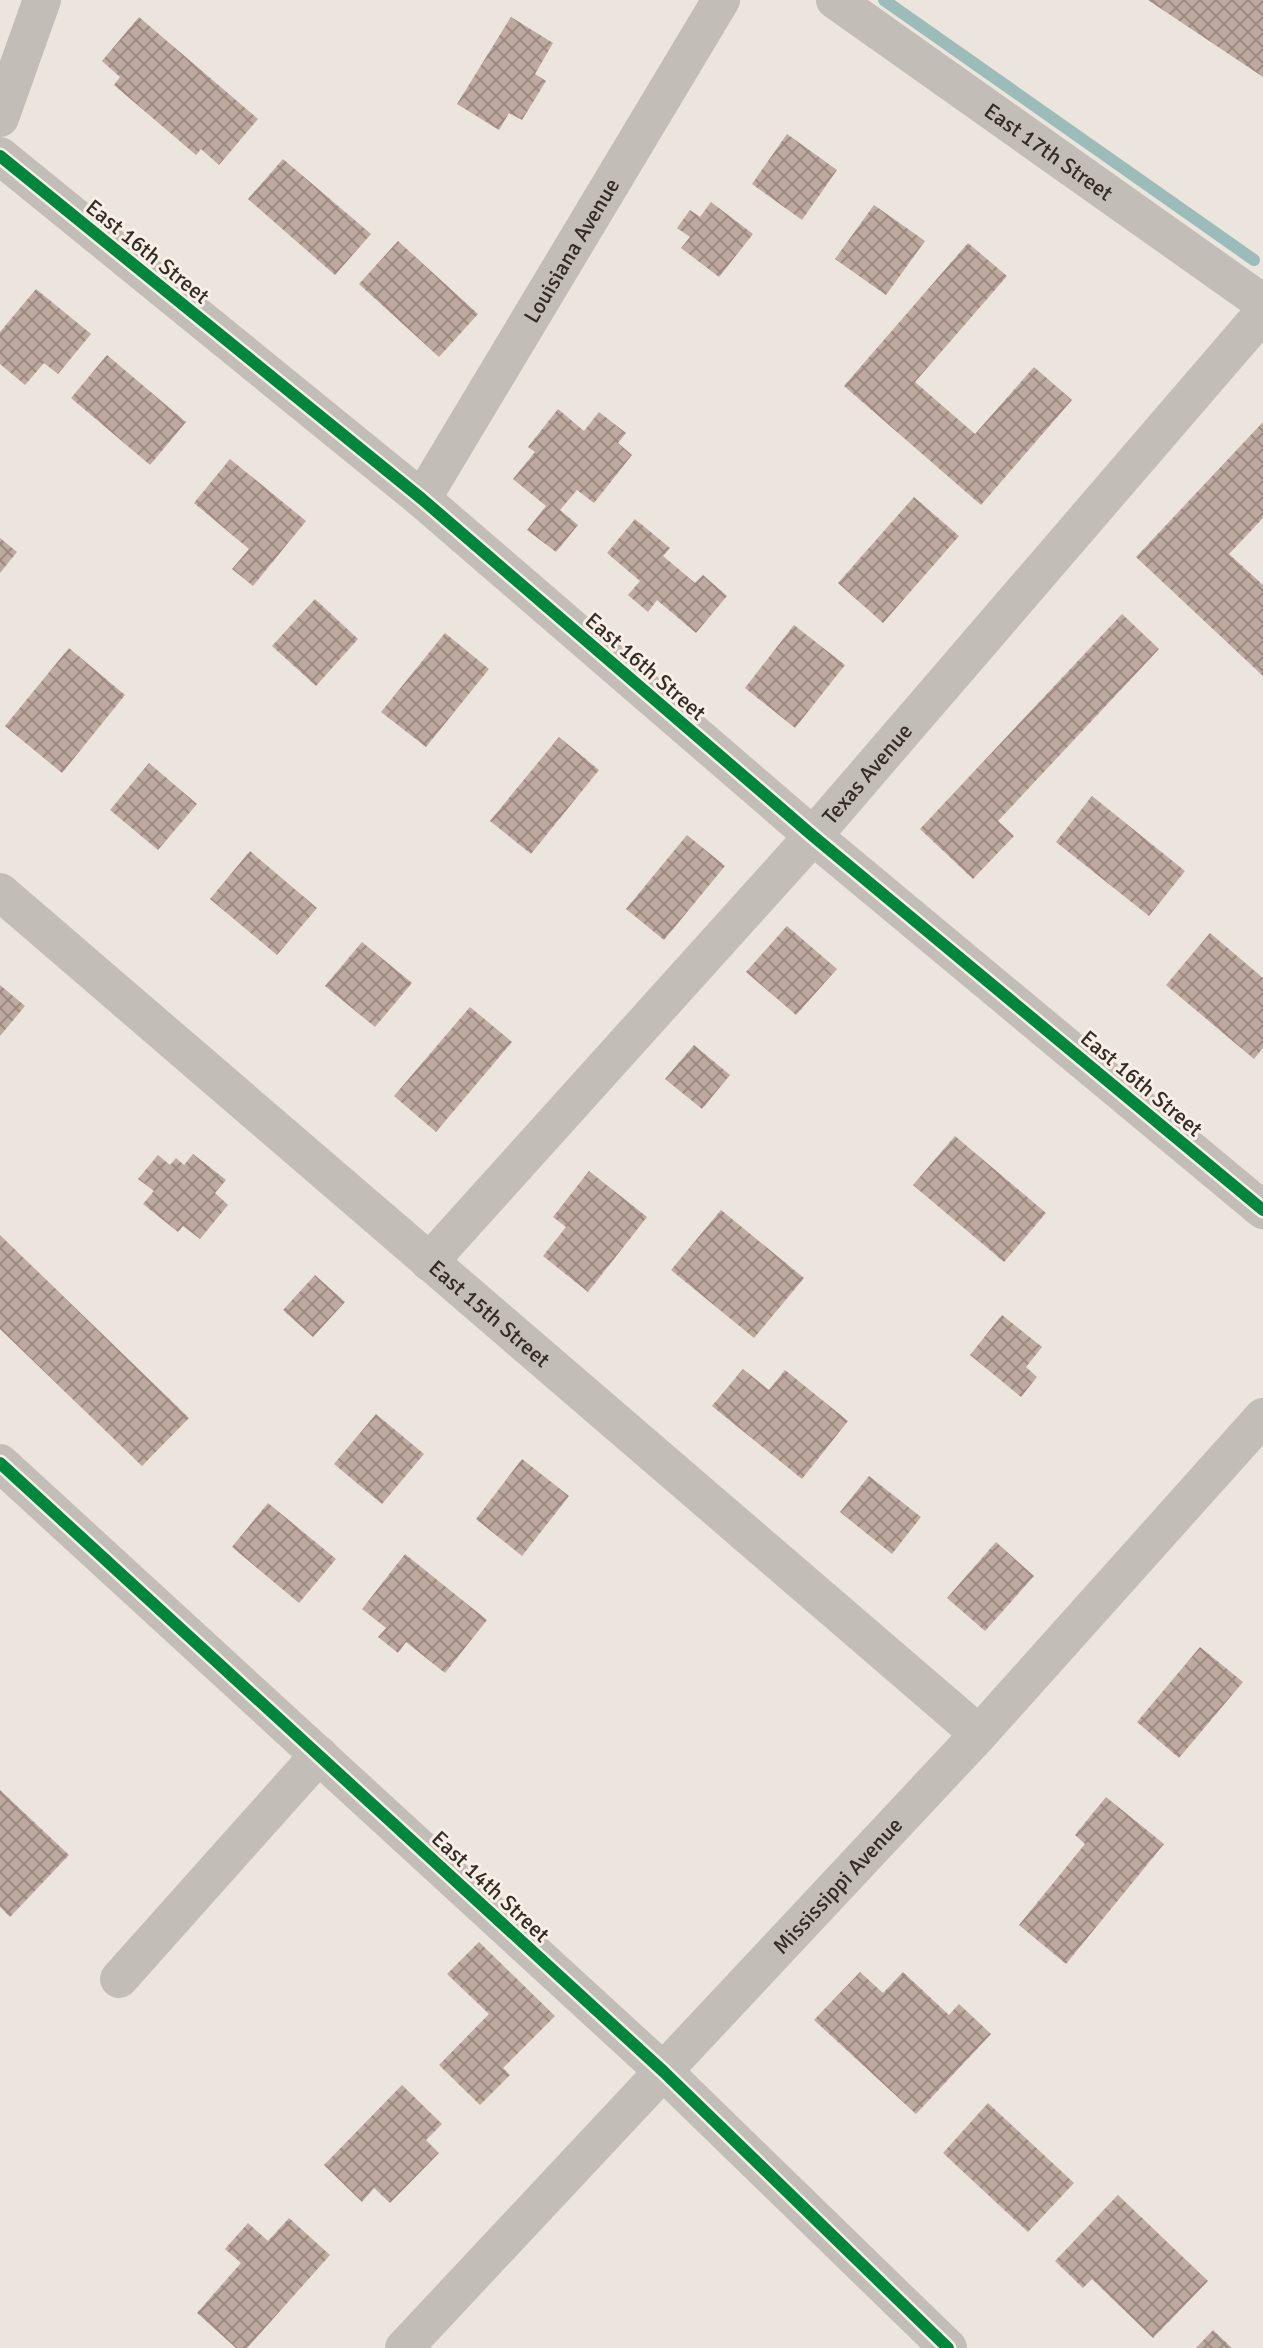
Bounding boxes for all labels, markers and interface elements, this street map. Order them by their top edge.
street label: East 17th Street [979,97,1118,207]
street label: Louisiana Avenue [518,173,625,328]
street label: East 16th Street [80,193,215,310]
street label: East 16th Street [580,607,712,726]
street label: Texas Avenue [816,718,918,830]
street label: East 16th Street [1075,1024,1208,1143]
street label: East 15th Street [423,1254,556,1373]
street label: Mississippi Avenue [767,1812,908,1960]
street label: East 14th Street [426,1825,555,1948]

